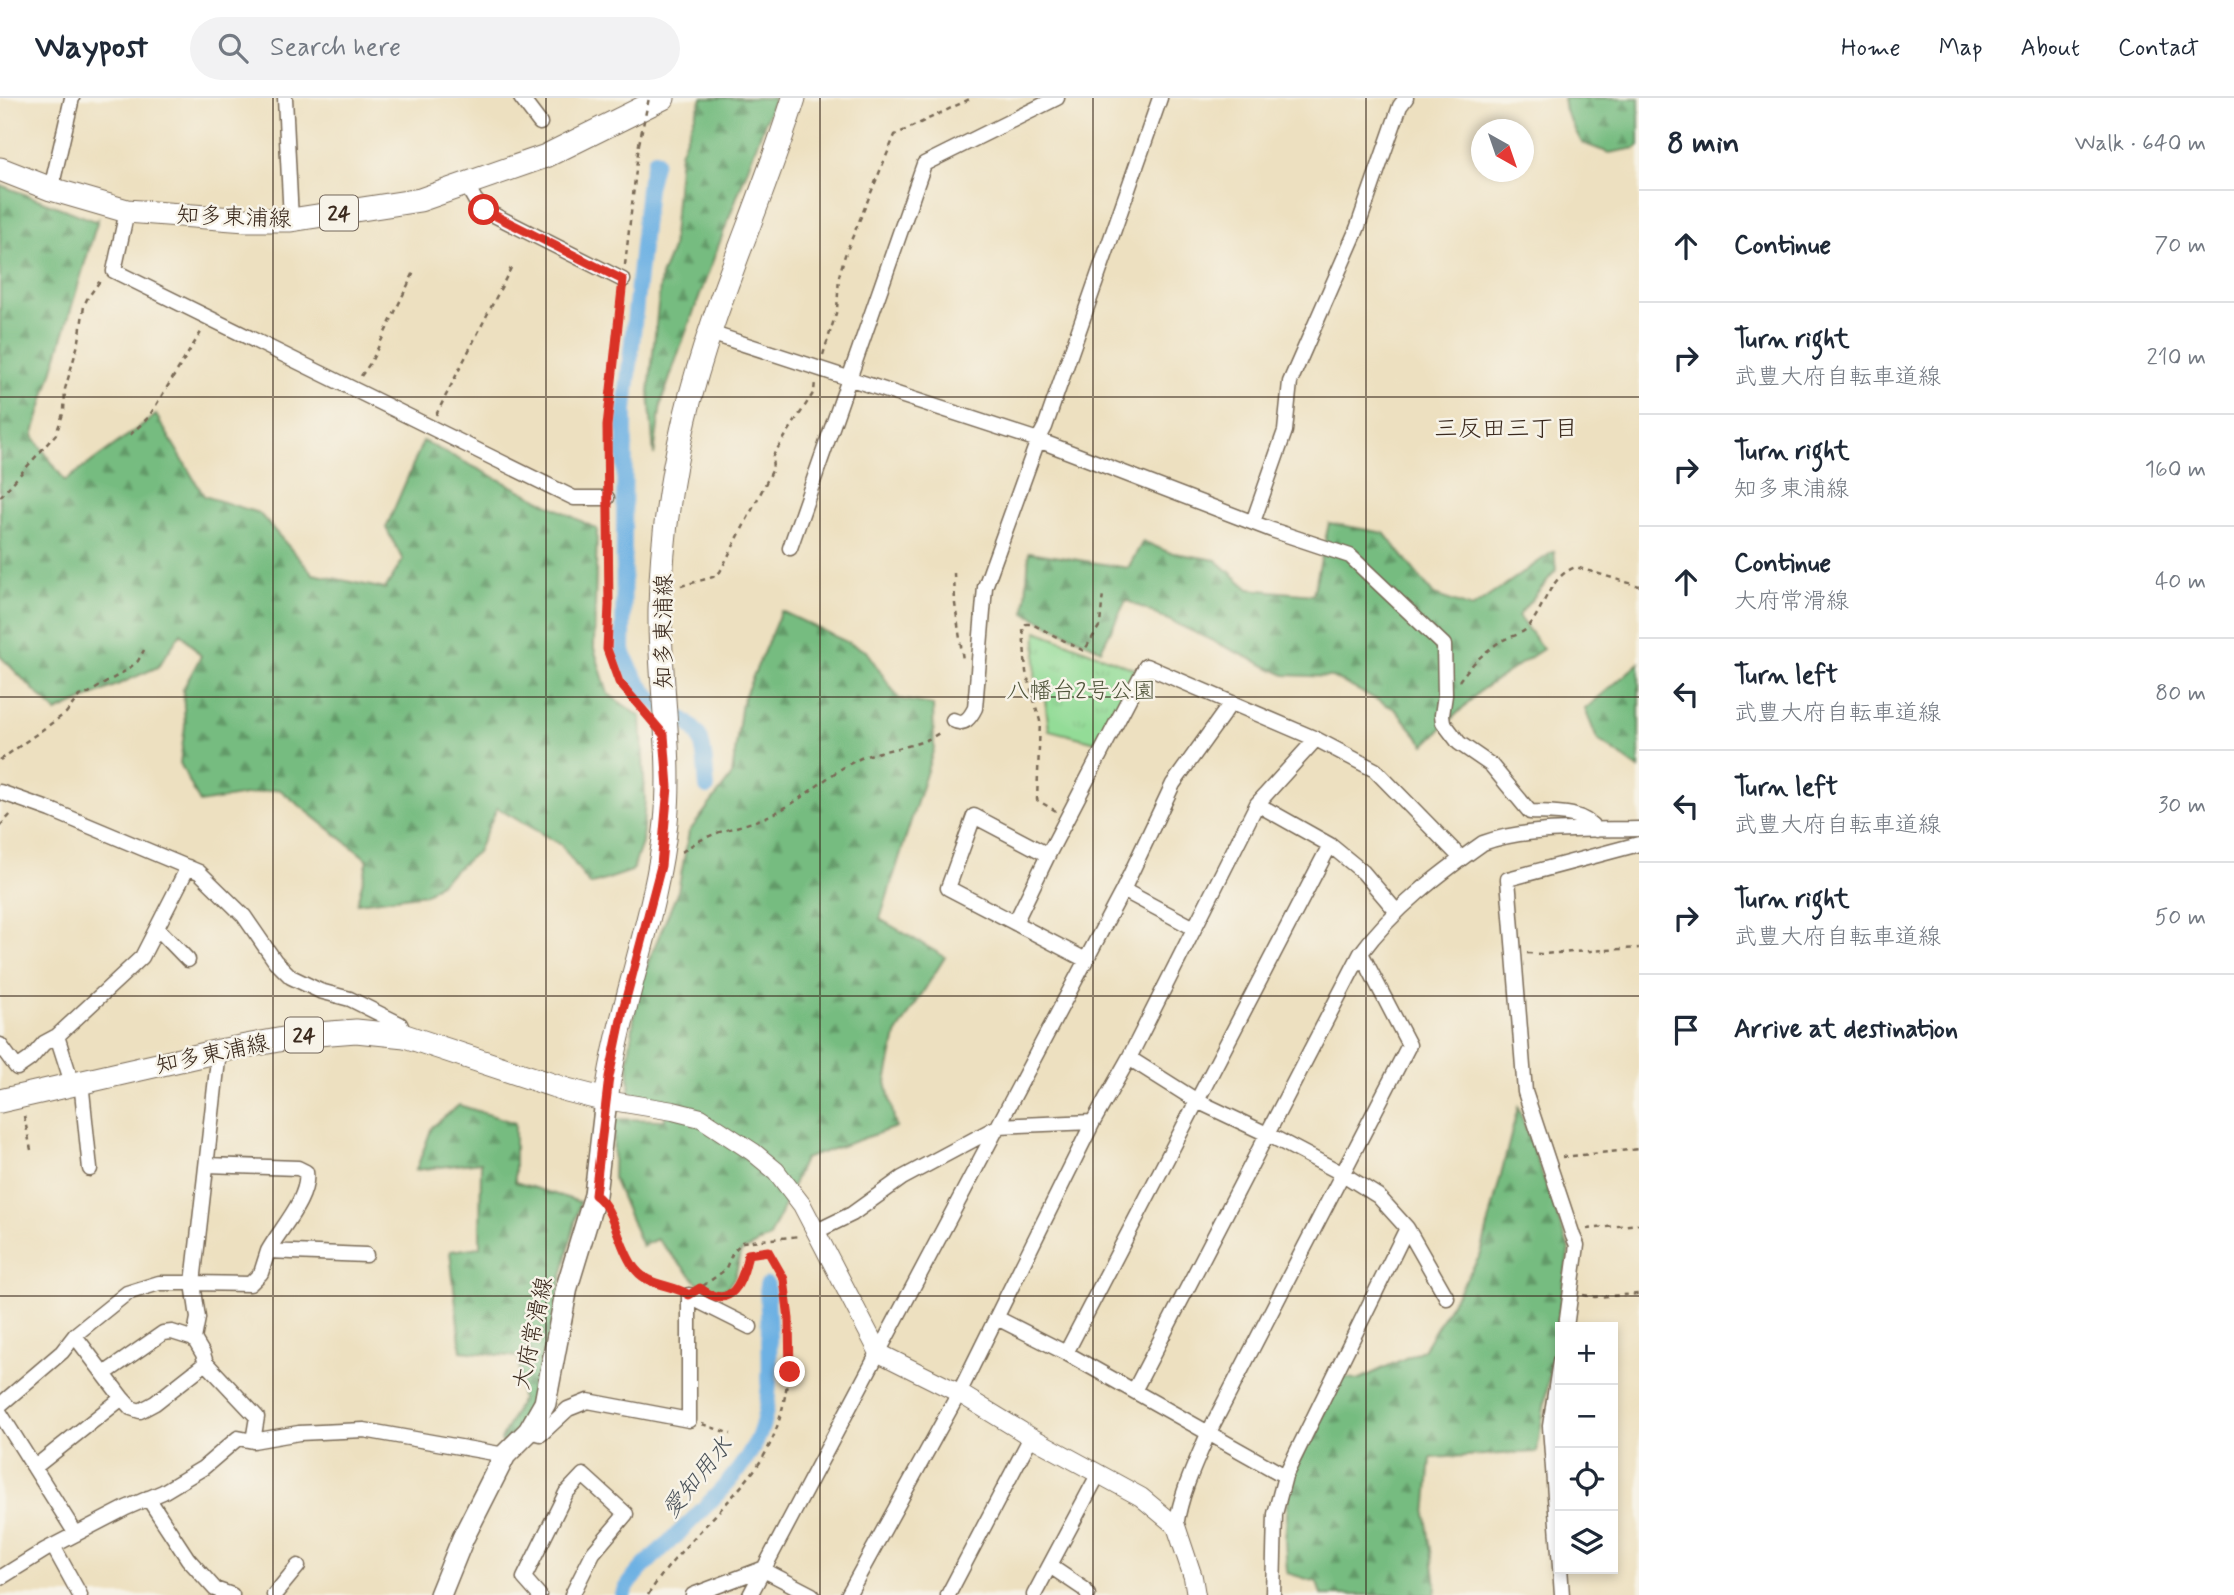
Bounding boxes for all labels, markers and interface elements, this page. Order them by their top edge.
search box [190,17,680,80]
text: Waypost [35,26,148,70]
icon: search [214,29,252,67]
text: Search here [270,31,401,65]
text: Home [1841,33,1901,64]
text: Map [1939,33,1983,64]
text: About [2021,33,2080,64]
text: Contact [2118,33,2199,64]
north arrow [1471,119,1534,182]
text: 8 min [1667,124,1740,163]
text: Walk · 640 m [2075,129,2206,159]
route start [468,194,499,225]
road number: 24 [320,195,358,230]
street label: 知多東浦線 [176,201,292,235]
icon: ahead [1667,227,1705,265]
text: Continue [1734,229,1831,263]
text: 70 m [2154,231,2206,261]
text: Turn right [1734,323,1850,357]
icon: right [1667,339,1705,377]
text: 210 m [2146,343,2206,373]
text: 武豊大府自転車道線 [1734,363,1941,393]
district label: 三反田三丁目 [1434,414,1578,445]
text: Turn right [1734,435,1850,469]
icon: right [1667,451,1705,489]
text: 160 m [2145,455,2206,485]
text: 知多東浦線 [1734,475,1849,505]
text: Continue [1734,547,1831,581]
icon: ahead [1667,563,1705,601]
text: 40 m [2155,567,2206,597]
street label: 知多東浦線 [650,574,680,689]
text: 大府常滑線 [1734,587,1849,617]
text: Turn left [1734,659,1838,693]
icon: left [1667,675,1705,713]
park label: 八幡台2号公園 [1006,677,1156,707]
text: 80 m [2155,679,2206,709]
text: 武豊大府自転車道線 [1734,699,1941,729]
text: Turn left [1734,771,1838,805]
icon: left [1667,787,1705,825]
text: 30 m [2158,791,2206,821]
text: 武豊大府自転車道線 [1734,811,1941,841]
text: Turn right [1734,883,1850,917]
icon: right [1667,899,1705,937]
text: 50 m [2155,903,2206,933]
text: 武豊大府自転車道線 [1734,923,1941,953]
icon: arrive [1667,1011,1705,1049]
text: Arrive at destination [1734,1013,1958,1047]
road number: 24 [285,1018,323,1052]
street label: 知多東浦線 [153,1028,272,1082]
street label: 大府常滑線 [507,1274,561,1393]
map controls [1555,1322,1618,1574]
button: + [1555,1322,1618,1385]
route end [774,1356,805,1387]
button: − [1555,1385,1618,1448]
water label: 愛知用水 [656,1431,740,1525]
button: locate [1555,1448,1618,1511]
button: layers [1555,1511,1618,1574]

